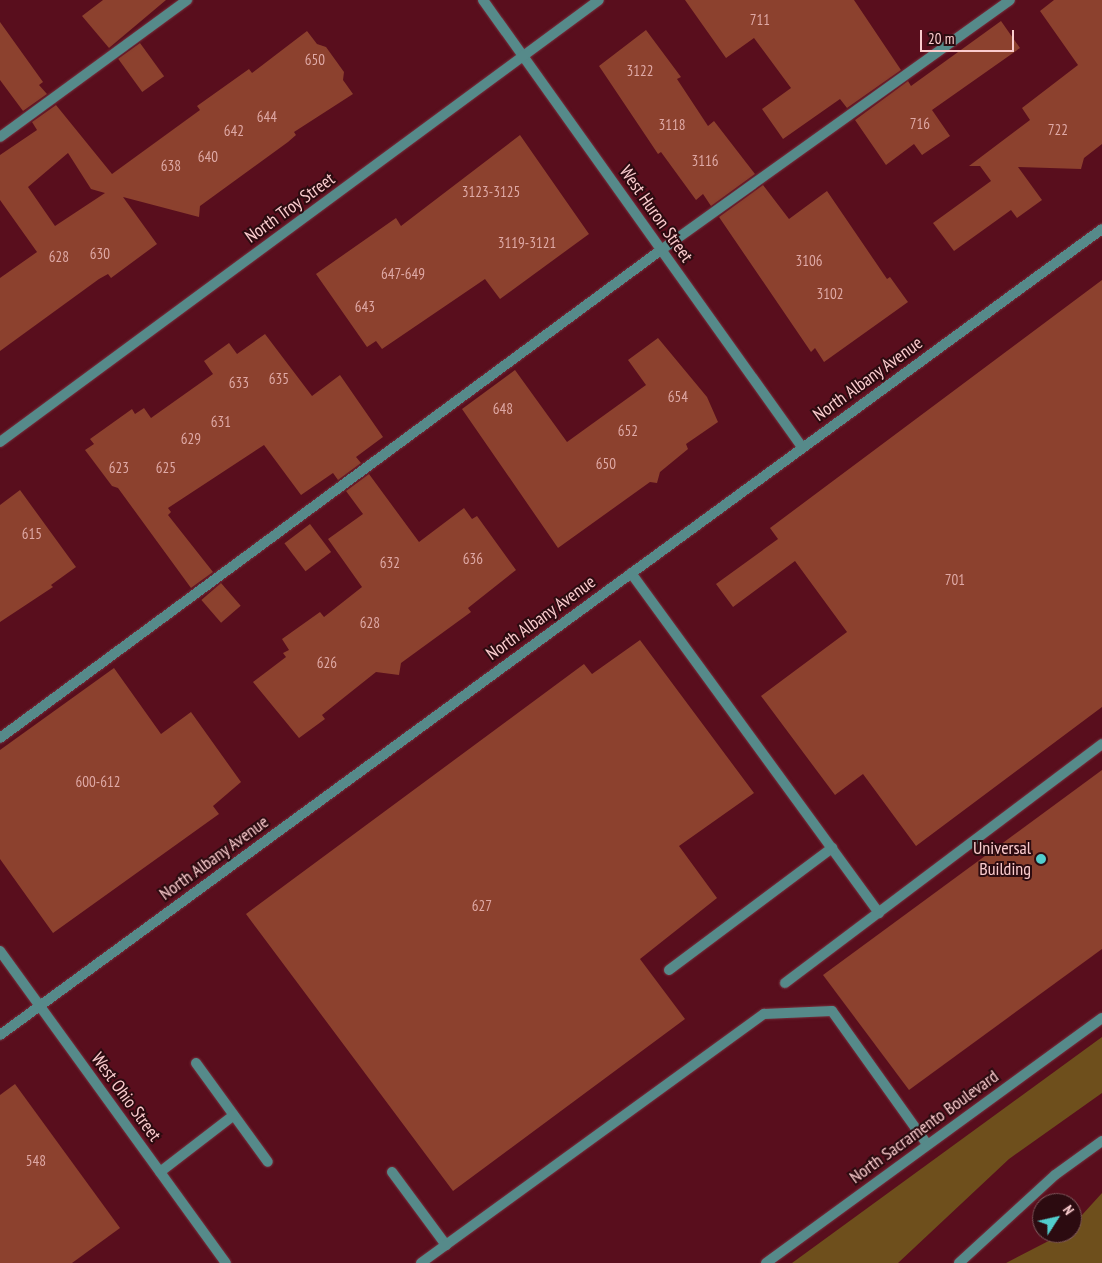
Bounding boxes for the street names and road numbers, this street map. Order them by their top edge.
street label: West Huron Street [615,162,697,266]
street label: North Troy Street [241,168,339,248]
street label: North Albany Avenue [809,332,927,426]
street label: North Albany Avenue [482,571,600,665]
street label: North Albany Avenue [155,811,273,905]
street label: West Ohio Street [87,1048,165,1146]
street label: North Sacramento Boulevard [845,1066,1003,1188]

